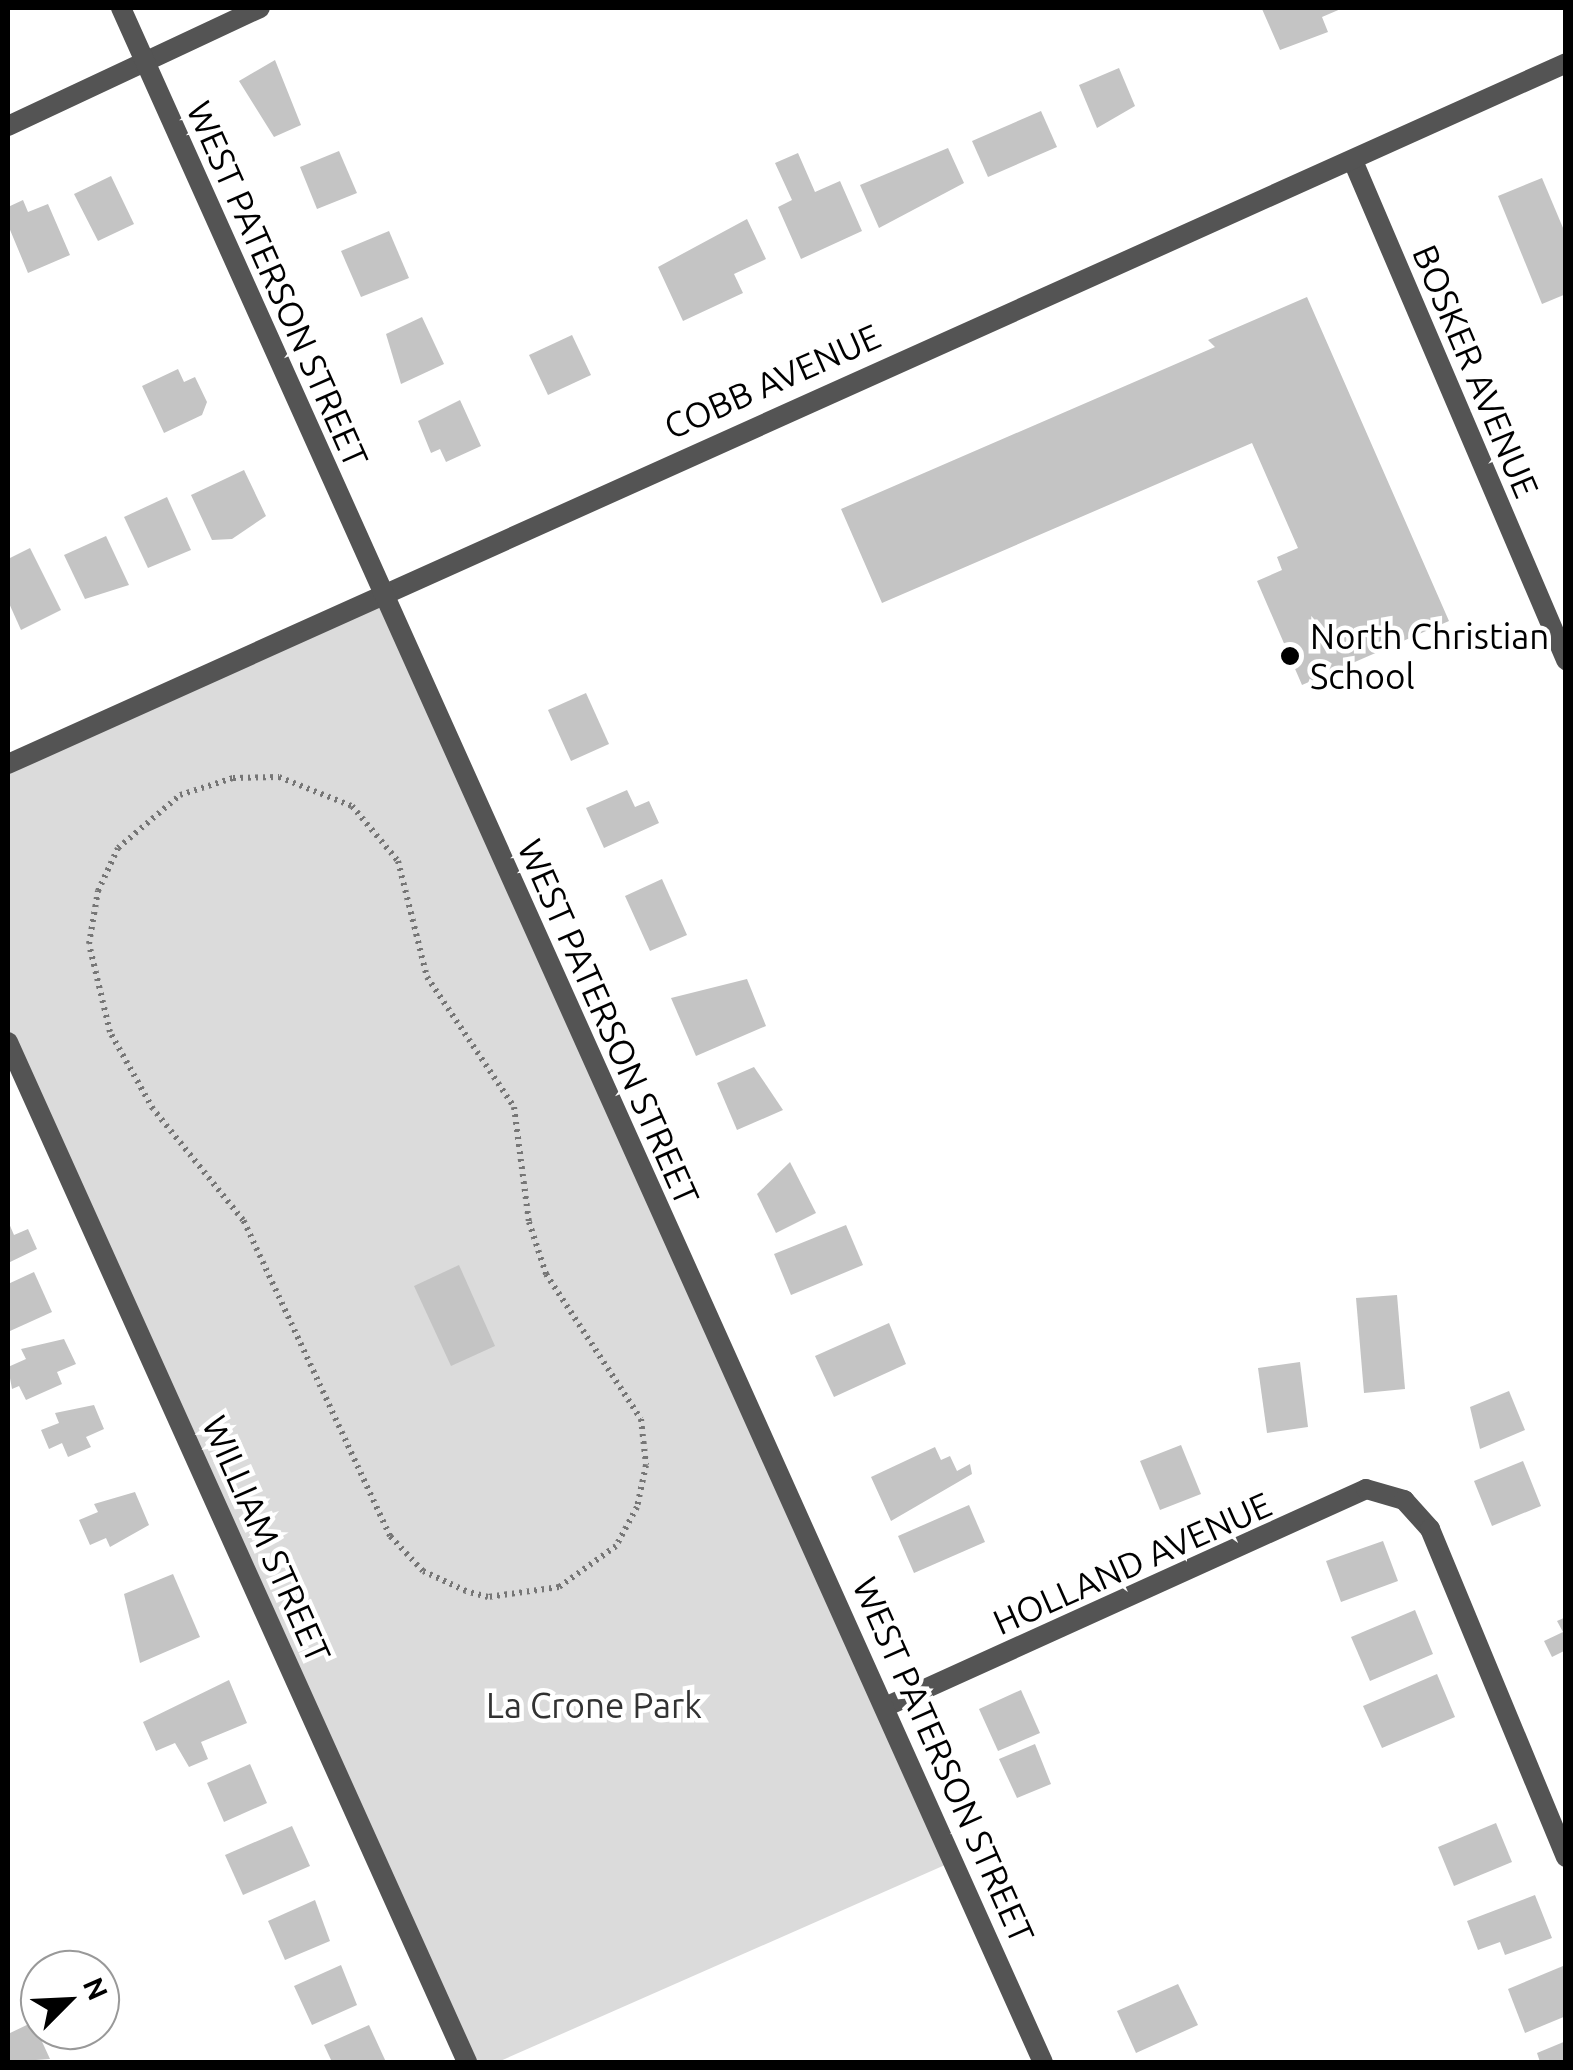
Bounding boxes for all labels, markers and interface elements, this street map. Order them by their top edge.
street label: WEST PATERSON STREET [178,95,378,473]
street label: BOSKER AVENUE [1404,239,1548,503]
street label: COBB AVENUE [657,315,887,447]
place label: North Christian School [1310,615,1549,697]
marker: North Christian School [1279,645,1301,667]
street label: WEST PATERSON STREET [509,833,709,1211]
street label: WILLIAM STREET [194,1409,340,1669]
street label: HOLLAND AVENUE [986,1483,1278,1643]
street label: WEST PATERSON STREET [844,1571,1044,1949]
park label: La Crone Park [486,1684,702,1726]
north arrow [20,1950,120,2050]
text: N [78,1973,114,2004]

